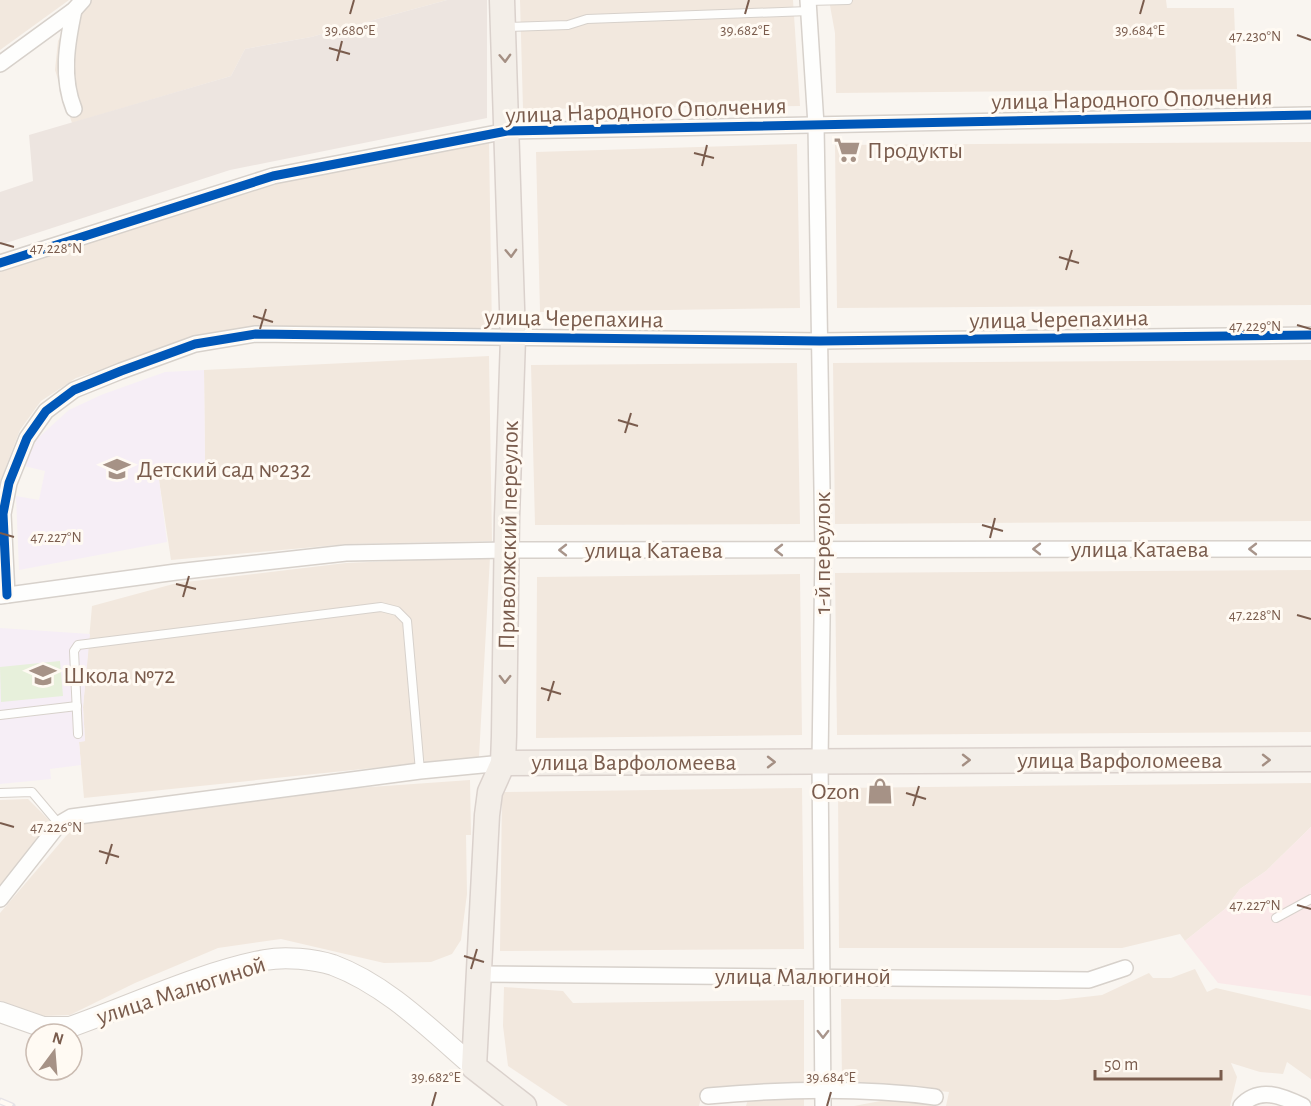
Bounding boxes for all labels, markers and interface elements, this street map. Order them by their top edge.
text: 39.680°E [325,23,375,38]
text: 39.682°E [720,23,770,38]
text: 39.684°E [1115,23,1165,38]
text: 47.230°N [1229,29,1281,44]
one-way arrow [499,54,511,63]
street label: улица Народного Ополчения [990,86,1273,114]
street label: улица Народного Ополчения [504,94,787,128]
supermarket icon: Продукты [832,135,862,165]
place label: Продукты [867,139,963,163]
text: 47.228°N [30,241,82,256]
one-way arrow [504,249,517,258]
street label: улица Черепахина [483,305,664,333]
street label: улица Черепахина [968,306,1149,334]
text: 47.229°N [1229,319,1281,334]
street label: Приволжский переулок [495,420,523,650]
school or university icon: Детский сад №232 [102,454,132,484]
place label: Детский сад №232 [137,458,311,482]
street label: 1-й переулок [811,492,835,614]
text: 47.227°N [30,530,82,545]
street label: улица Катаева [1070,538,1209,562]
street label: улица Катаева [584,539,723,563]
one-way arrow [1032,543,1041,555]
one-way arrow [1248,543,1257,555]
one-way arrow [558,544,567,556]
one-way arrow [774,544,783,556]
text: 47.228°N [1229,608,1281,623]
school or university icon: Школа №72 [28,660,58,690]
place label: Школа №72 [63,664,175,688]
one-way arrow [499,675,511,684]
street label: улица Варфоломеева [1016,749,1223,773]
street label: улица Варфоломеева [530,751,737,775]
one-way arrow [962,754,971,766]
one-way arrow [1262,754,1271,766]
one-way arrow [767,756,776,768]
shop icon: Ozon [865,776,895,806]
place label: Ozon [811,780,860,804]
text: 47.226°N [30,820,82,835]
text: 47.227°N [1229,898,1281,913]
street label: улица Малюгиной [93,952,269,1030]
street label: улица Малюгиной [714,965,891,989]
north arrow [24,1022,84,1082]
text: N [50,1029,65,1048]
one-way arrow [817,1029,829,1038]
scale bar [1095,1043,1221,1081]
text: 50 m [1104,1056,1138,1074]
text: 39.682°E [411,1070,461,1085]
text: 39.684°E [806,1070,856,1085]

